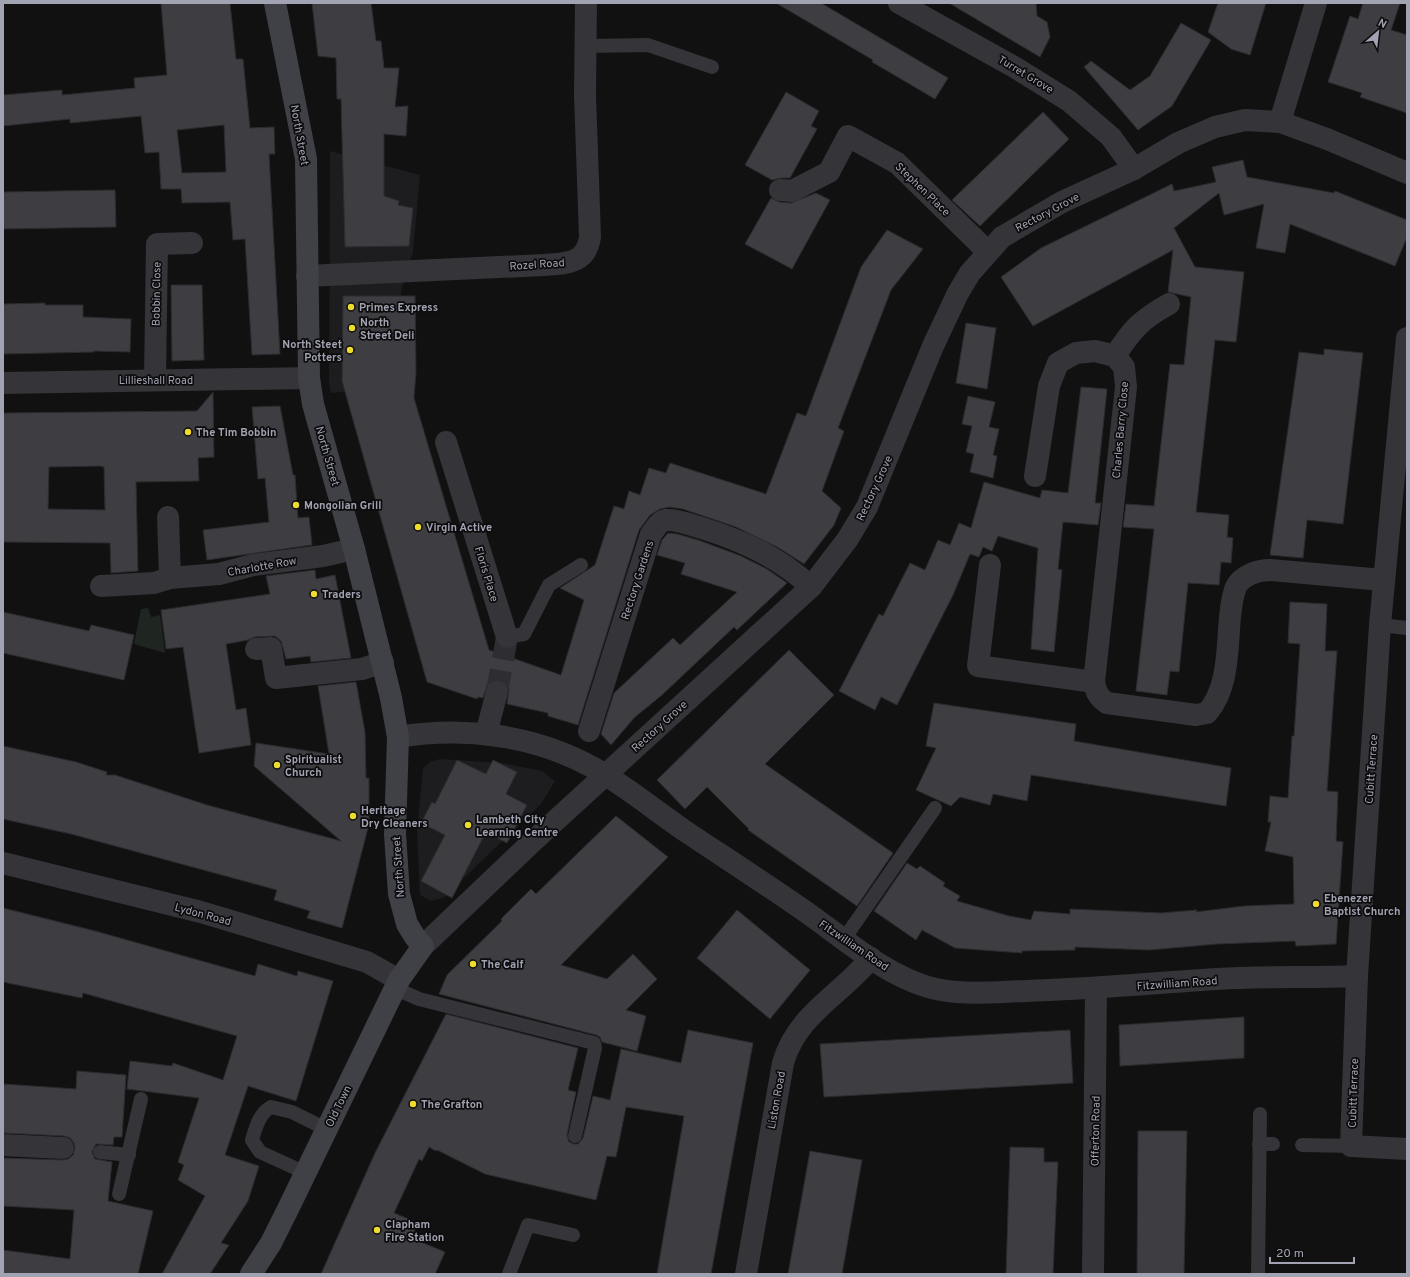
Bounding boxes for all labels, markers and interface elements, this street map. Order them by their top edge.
north arrow [1358,12,1398,52]
text: N [1375,16,1389,32]
street label: Turret Grove [995,53,1056,97]
street label: North Street [287,104,311,167]
street label: Stephen Place [892,160,953,220]
street label: Rectory Grove [1013,190,1082,236]
street label: Rozel Road [509,256,565,274]
street label: Bobbin Close [149,262,165,326]
place label: Primes Express [359,301,438,315]
marker: Primes Express [346,302,356,312]
place label: North Street Deli [360,316,414,343]
marker: North Street Deli [347,323,357,333]
place label: North Steet Potters [282,338,342,365]
marker: North Steet Potters [345,345,355,355]
street label: Lillieshall Road [119,374,193,388]
street label: Charles Barry Close [1110,381,1132,479]
street label: North Street [312,425,342,488]
place label: The Tim Bobbin [196,426,276,440]
marker: The Tim Bobbin [183,427,193,437]
street label: Rectory Grove [854,453,896,523]
place label: Mongolian Grill [304,499,381,513]
marker: Mongolian Grill [291,500,301,510]
place label: Virgin Active [426,521,492,535]
marker: Virgin Active [413,522,423,532]
street label: Rectory Gardens [619,539,657,622]
street label: Floris Place [471,545,501,604]
street label: Charlotte Row [227,554,298,580]
place label: Traders [322,588,361,602]
marker: Traders [309,589,319,599]
street label: Rectory Grove [629,698,691,756]
street label: Cubitt Terrace [1363,734,1381,804]
place label: Spiritualist Church [285,753,342,780]
marker: Spiritualist Church [272,760,282,770]
place label: Heritage Dry Cleaners [361,804,428,831]
marker: Heritage Dry Cleaners [348,811,358,821]
place label: Lambeth City Learning Centre [476,813,558,840]
marker: Lambeth City Learning Centre [463,820,473,830]
street label: North Street [390,836,408,898]
place label: Ebenezer Baptist Church [1324,892,1400,919]
marker: Ebenezer Baptist Church [1311,899,1321,909]
street label: Lydon Road [173,901,233,929]
street label: Fitzwilliam Road [816,917,891,974]
place label: The Calf [481,958,523,972]
marker: The Calf [468,959,478,969]
street label: Fitzwilliam Road [1136,974,1218,994]
street label: Cubitt Terrace [1346,1058,1362,1128]
street label: Liston Road [765,1070,789,1130]
street label: Old Town [323,1083,355,1130]
street label: Offerton Road [1088,1096,1104,1166]
place label: The Grafton [421,1098,482,1112]
marker: The Grafton [408,1099,418,1109]
place label: Clapham Fire Station [385,1218,444,1245]
marker: Clapham Fire Station [372,1225,382,1235]
scale bar [1270,1239,1354,1265]
text: 20 m [1276,1246,1304,1262]

